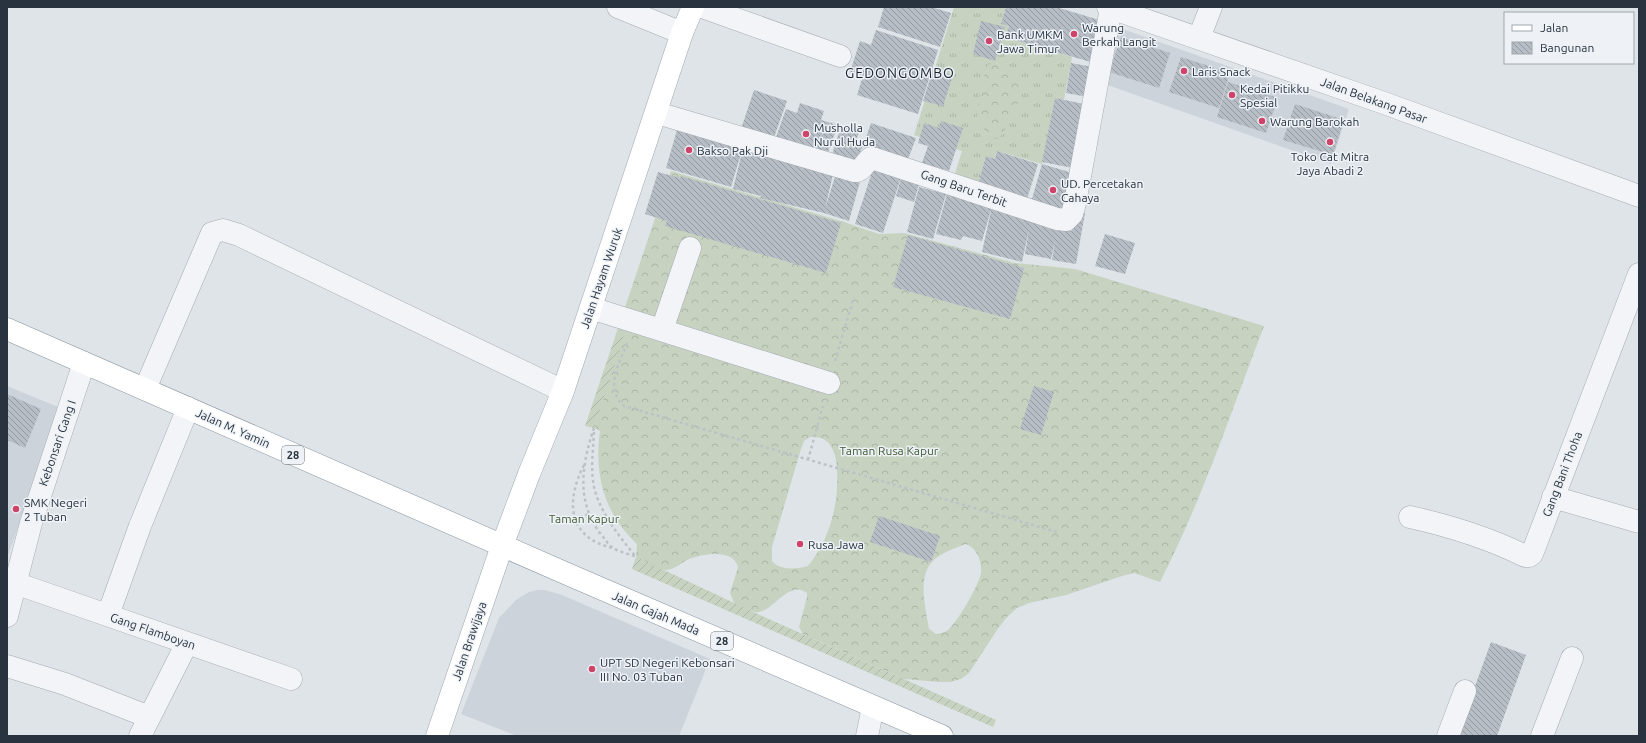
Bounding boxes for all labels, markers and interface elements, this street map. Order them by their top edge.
legend [1504,12,1634,64]
place label: Warung Berkah Langit [1082,21,1157,48]
text: Jalan [1540,21,1568,34]
place label: Bank UMKM Jawa Timur [997,28,1063,55]
marker: Warung Berkah Langit [1069,29,1079,39]
marker: Bank UMKM Jawa Timur [984,36,994,46]
text: Bangunan [1540,41,1594,54]
district label: GEDONGOMBO [845,65,955,81]
place label: Laris Snack [1192,65,1251,78]
marker: Laris Snack [1179,66,1189,76]
street label: Jalan Belakang Pasar [1319,75,1429,125]
place label: Kedai Pitikku Spesial [1240,82,1309,109]
marker: Kedai Pitikku Spesial [1227,90,1237,100]
place label: Warung Barokah [1270,115,1359,128]
marker: Warung Barokah [1257,116,1267,126]
place label: Musholla Nurul Huda [814,121,875,148]
marker: Musholla Nurul Huda [801,129,811,139]
marker: Toko Cat Mitra Jaya Abadi 2 [1325,137,1335,147]
place label: Bakso Pak Dji [697,144,768,157]
marker: Bakso Pak Dji [684,145,694,155]
place label: Toko Cat Mitra Jaya Abadi 2 [1291,150,1369,177]
street label: Gang Baru Terbit [919,167,1009,209]
place label: UD. Percetakan Cahaya [1061,177,1143,204]
marker: UD. Percetakan Cahaya [1048,185,1058,195]
street label: Jalan Hayam Wuruk [578,226,624,330]
street label: Kebonsari Gang I [36,398,78,488]
street label: Jalan M. Yamin [194,406,272,450]
street label: Gang Bani Thoha [1540,429,1584,519]
park label: Taman Rusa Kapur [840,444,939,457]
road number: 28 [282,446,304,464]
place label: SMK Negeri 2 Tuban [24,496,87,523]
marker: SMK Negeri 2 Tuban [11,504,21,514]
park label: Taman Kapur [549,512,620,525]
place label: Rusa Jawa [808,538,864,551]
marker: Rusa Jawa [795,539,805,549]
street label: Jalan Gajah Mada [610,589,702,637]
street label: Jalan Brawijaya [449,600,489,682]
street label: Gang Flamboyan [109,610,197,652]
road number: 28 [711,632,733,650]
place label: UPT SD Negeri Kebonsari III No. 03 Tuban [600,656,735,683]
marker: UPT SD Negeri Kebonsari III No. 03 Tuban [587,664,597,674]

